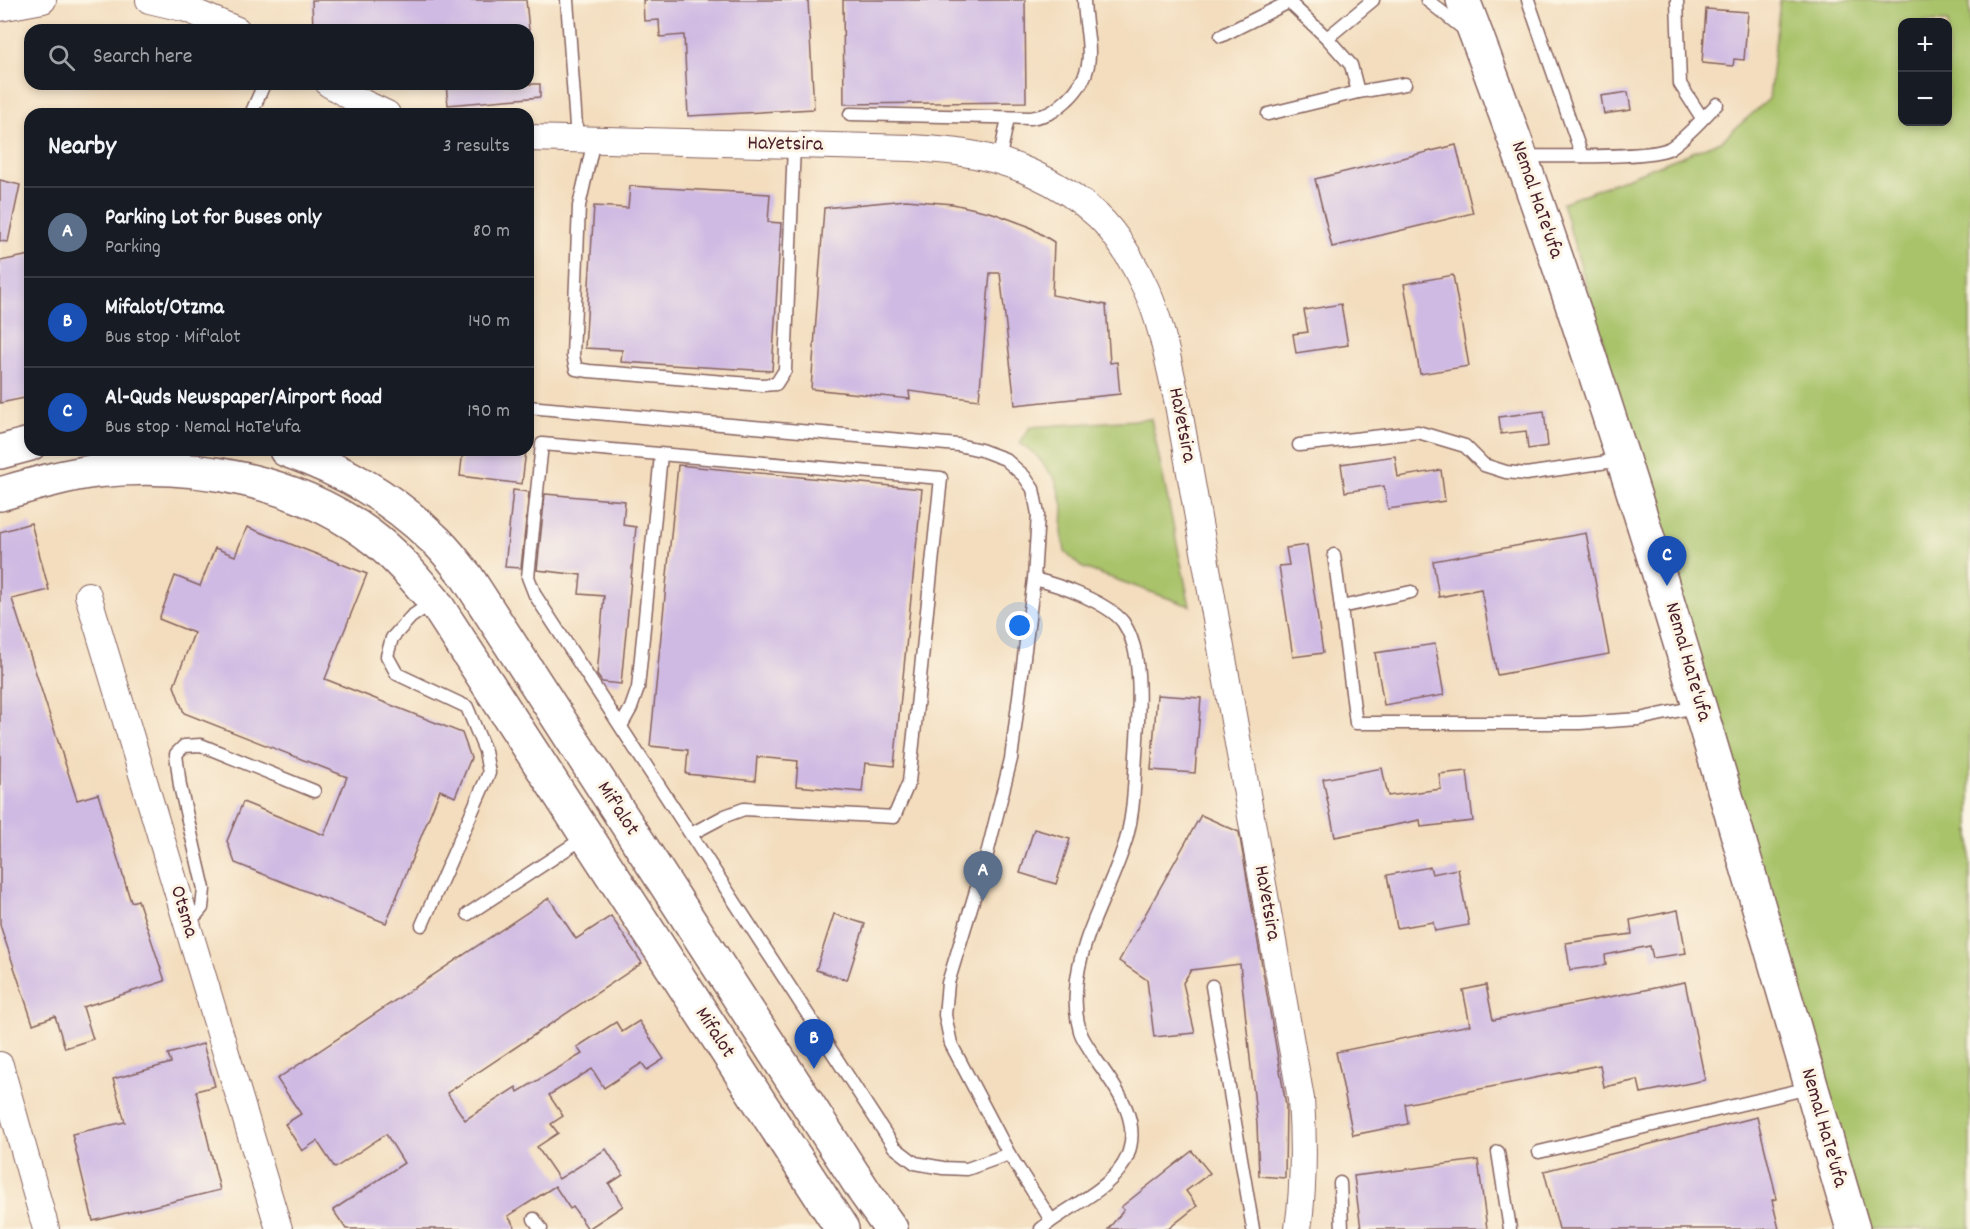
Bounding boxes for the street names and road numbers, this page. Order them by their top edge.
street label: HaYetsira [747,129,824,161]
street label: Nemal HaTe'ufa [1502,137,1570,264]
street label: HaYetsira [1159,385,1203,466]
street label: Nemal HaTe'ufa [1656,599,1719,726]
street label: Mif'alot [588,776,646,842]
street label: HaYetsira [1245,863,1288,944]
street label: Otsma [161,882,205,943]
street label: Mifalot [686,1002,742,1065]
street label: Nemal HaTe'ufa [1792,1065,1855,1192]

